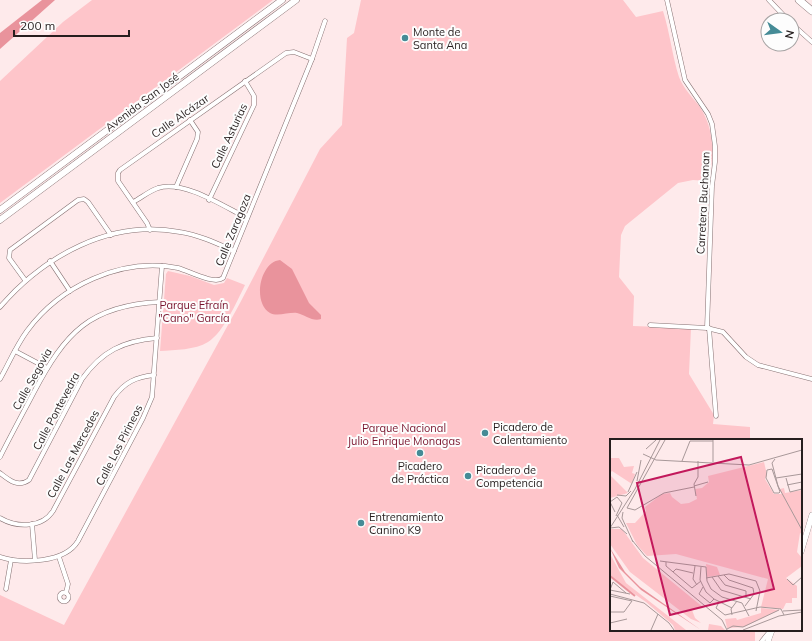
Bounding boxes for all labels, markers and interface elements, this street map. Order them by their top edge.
scale bar [14,12,129,38]
north arrow [760,12,800,52]
text: 200 m [20,18,55,33]
place label: Monte de Santa Ana [413,25,467,52]
text: N [782,29,798,40]
marker: Monte de Santa Ana [400,33,410,43]
street label: Avenida San José [102,70,182,134]
street label: Calle Alcázar [149,91,211,141]
street label: Calle Asturias [208,101,250,171]
street label: Carretera Buchanan [693,151,713,255]
street label: Calle Zaragoza [212,192,254,268]
park label: Parque Efraín "Cano" García [158,298,230,325]
street label: Calle Segovia [9,346,55,412]
street label: Calle Pontevedra [30,370,82,452]
street label: Calle Los Pirineos [93,402,145,488]
street label: Calle Las Mercedes [44,408,102,500]
place label: Picadero de Calentamiento [493,420,567,447]
park label: Parque Nacional Julio Enrique Monagas [347,421,461,448]
marker: Picadero de Calentamiento [480,428,490,438]
inset map [610,439,802,631]
marker: Picadero de Práctica [415,448,425,458]
place label: Picadero de Práctica [391,459,449,486]
place label: Picadero de Competencia [476,463,543,490]
marker: Picadero de Competencia [463,471,473,481]
place label: Entrenamiento Canino K9 [369,510,444,537]
marker: Entrenamiento Canino K9 [356,518,366,528]

